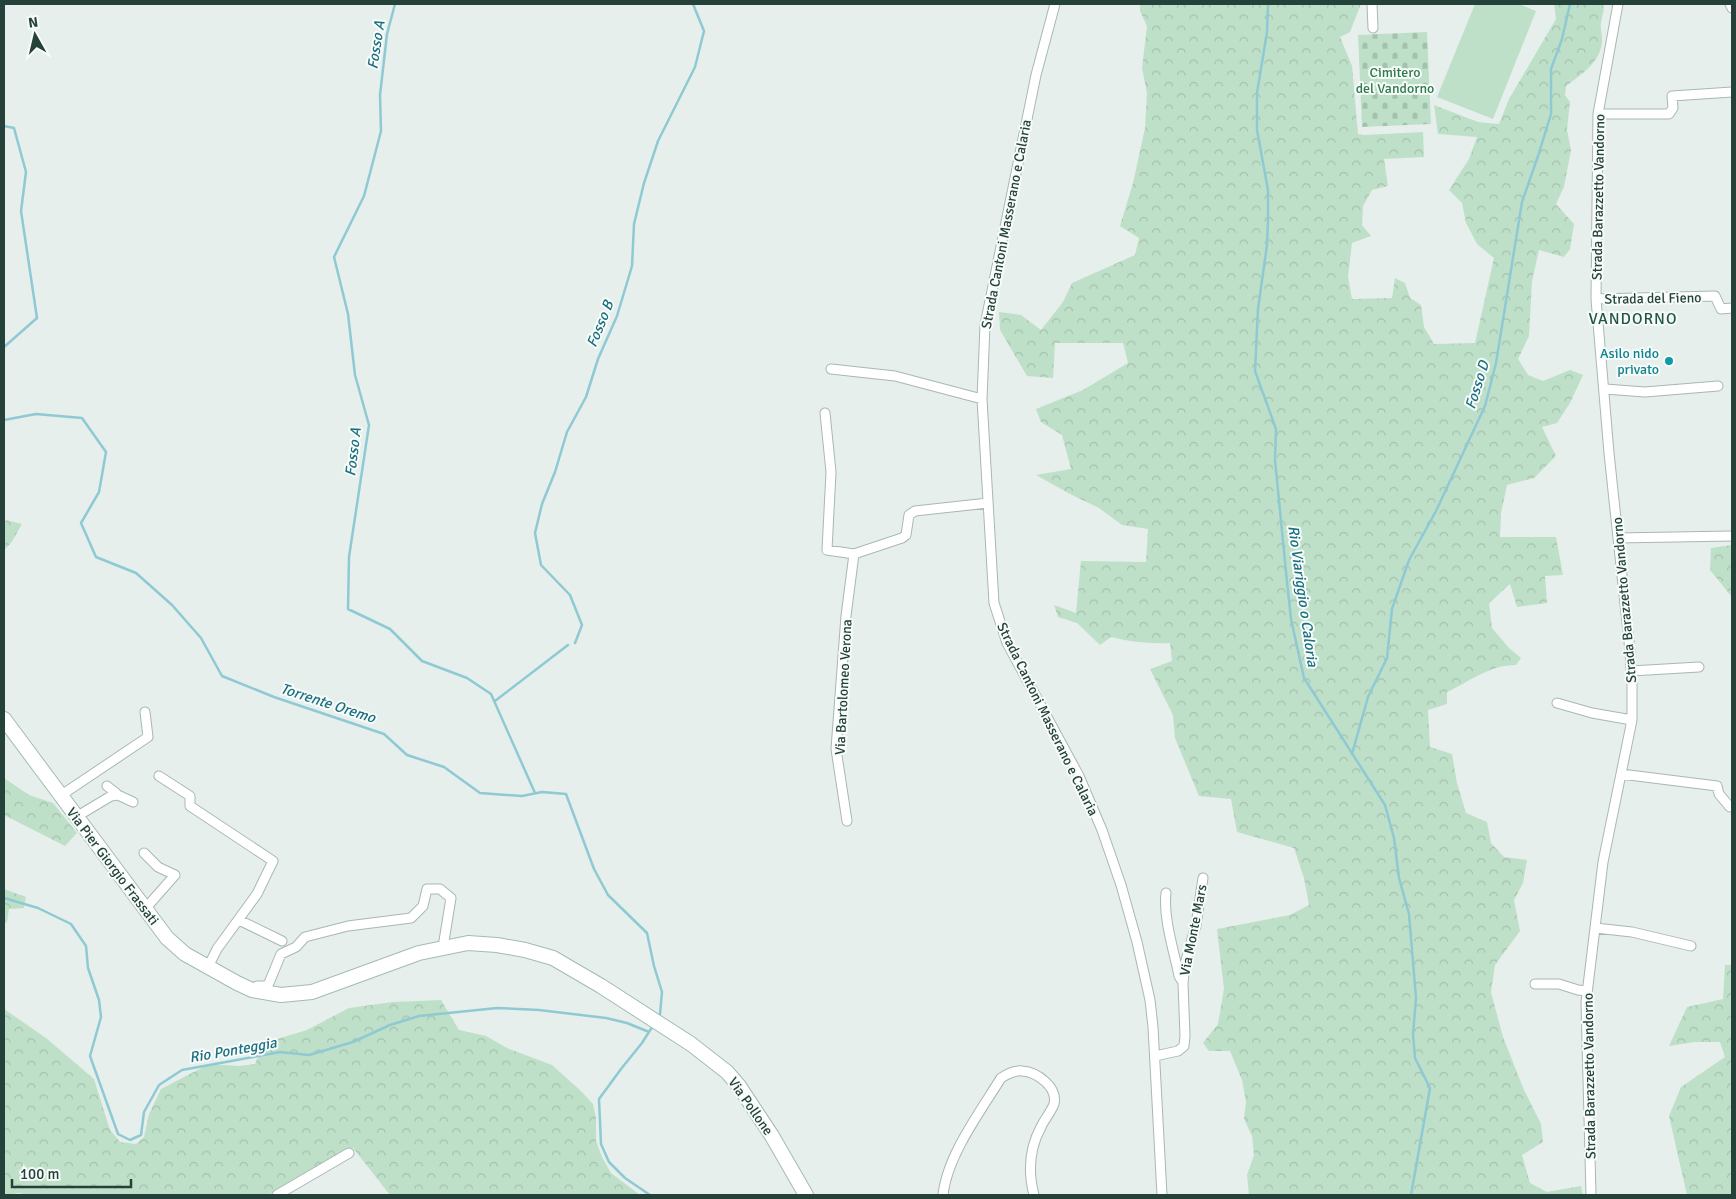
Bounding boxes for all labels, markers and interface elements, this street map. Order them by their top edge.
north arrow [10,10,60,60]
text: N [27,14,39,32]
water label: Fosso A [363,20,389,70]
park label: Cimitero del Vandorno [1356,64,1434,97]
street label: Strada Barazzetto Vandorno [1589,114,1608,280]
street label: Strada Cantoni Masserano e Calaria [978,118,1035,330]
street label: Strada del Fieno [1604,289,1702,308]
water label: Fosso B [583,297,618,350]
district label: VANDORNO [1589,309,1677,329]
place label: Asilo nido privato [1600,345,1659,378]
marker: Asilo nido privato [1663,355,1675,367]
water label: Fosso D [1461,358,1493,411]
water label: Fosso A [341,427,365,477]
street label: Strada Barazzetto Vandorno [1609,516,1640,684]
water label: Rio Viariggio o Caloria [1284,524,1322,668]
street label: Via Bartolomeo Verona [831,619,856,755]
street label: Strada Cantoni Masserano e Calaria [993,620,1102,819]
water label: Torrente Oremo [278,679,379,727]
street label: Via Pier Giorgio Frassati [63,804,162,928]
street label: Via Monte Mars [1176,883,1211,977]
street label: Strada Barazzetto Vandorno [1580,993,1599,1159]
water label: Rio Ponteggia [188,1033,278,1067]
street label: Via Pollone [724,1074,777,1138]
scale bar [12,1156,131,1188]
text: 100 m [20,1165,60,1183]

